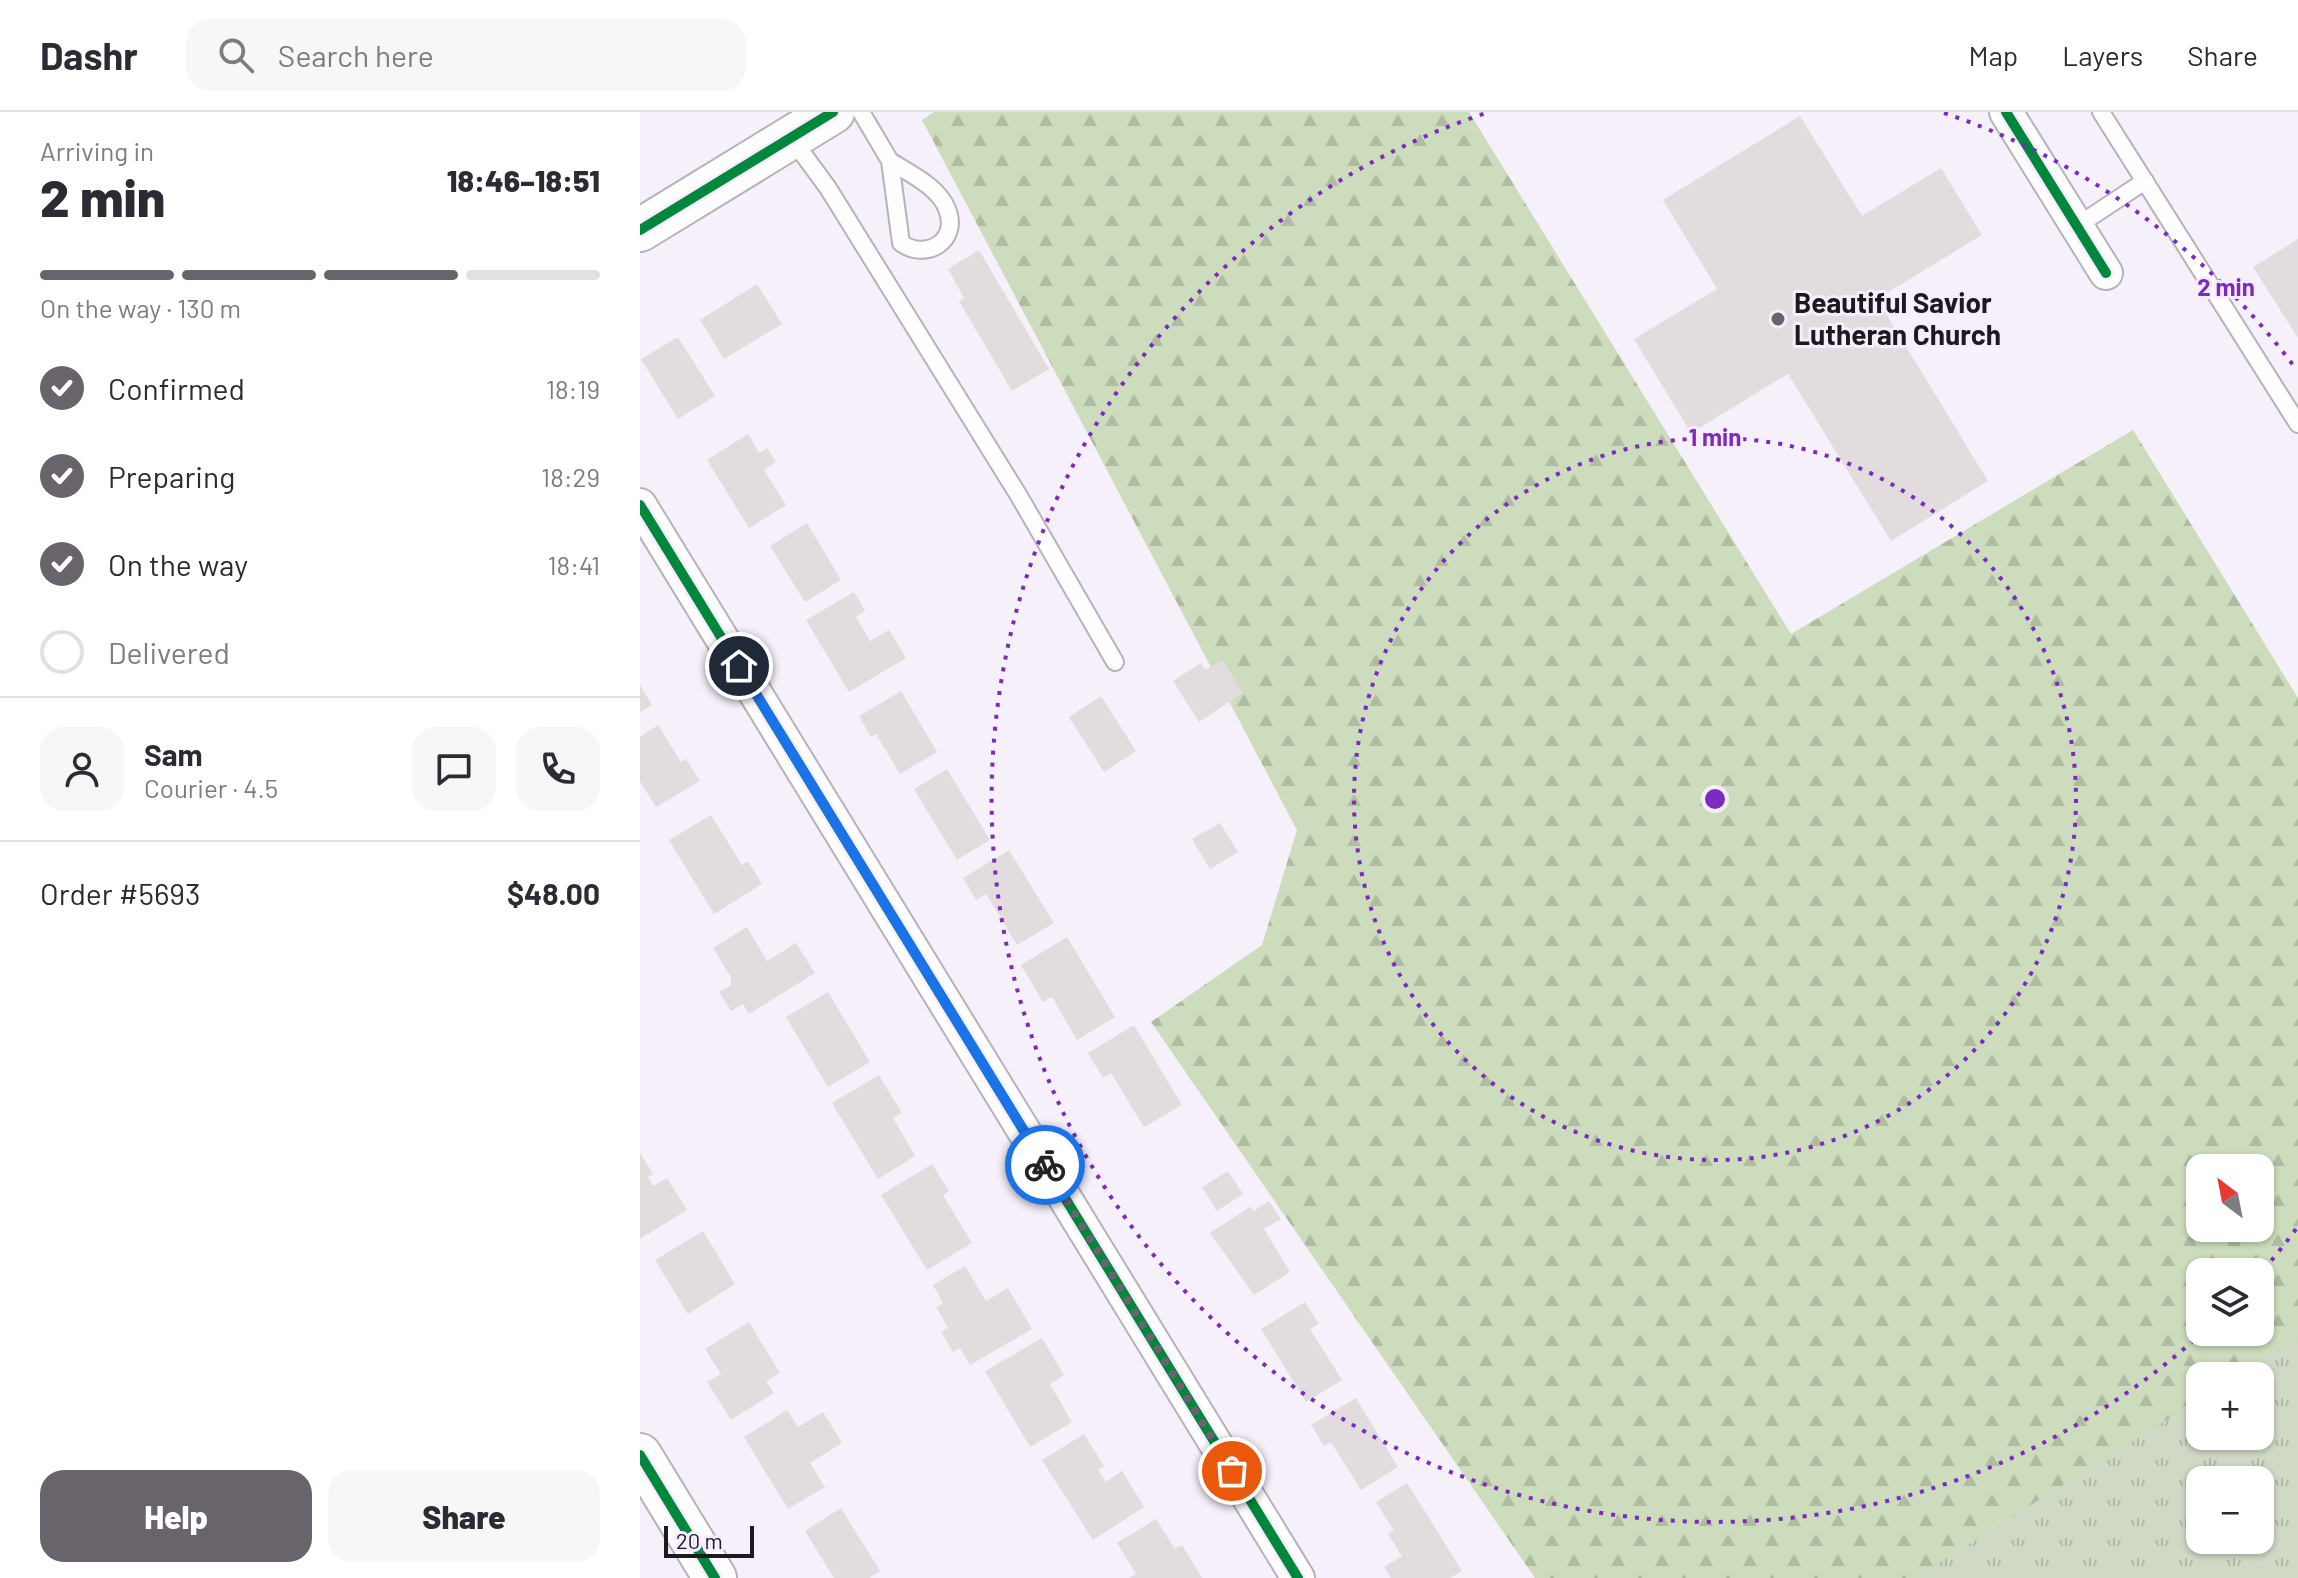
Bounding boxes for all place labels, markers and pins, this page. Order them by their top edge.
place label: Beautiful Savior Lutheran Church [1794,285,2001,351]
marker: Beautiful Savior Lutheran Church [1769,310,1787,328]
pin [705,632,773,700]
centre of rings [1701,785,1729,813]
pin [1198,1437,1266,1505]

